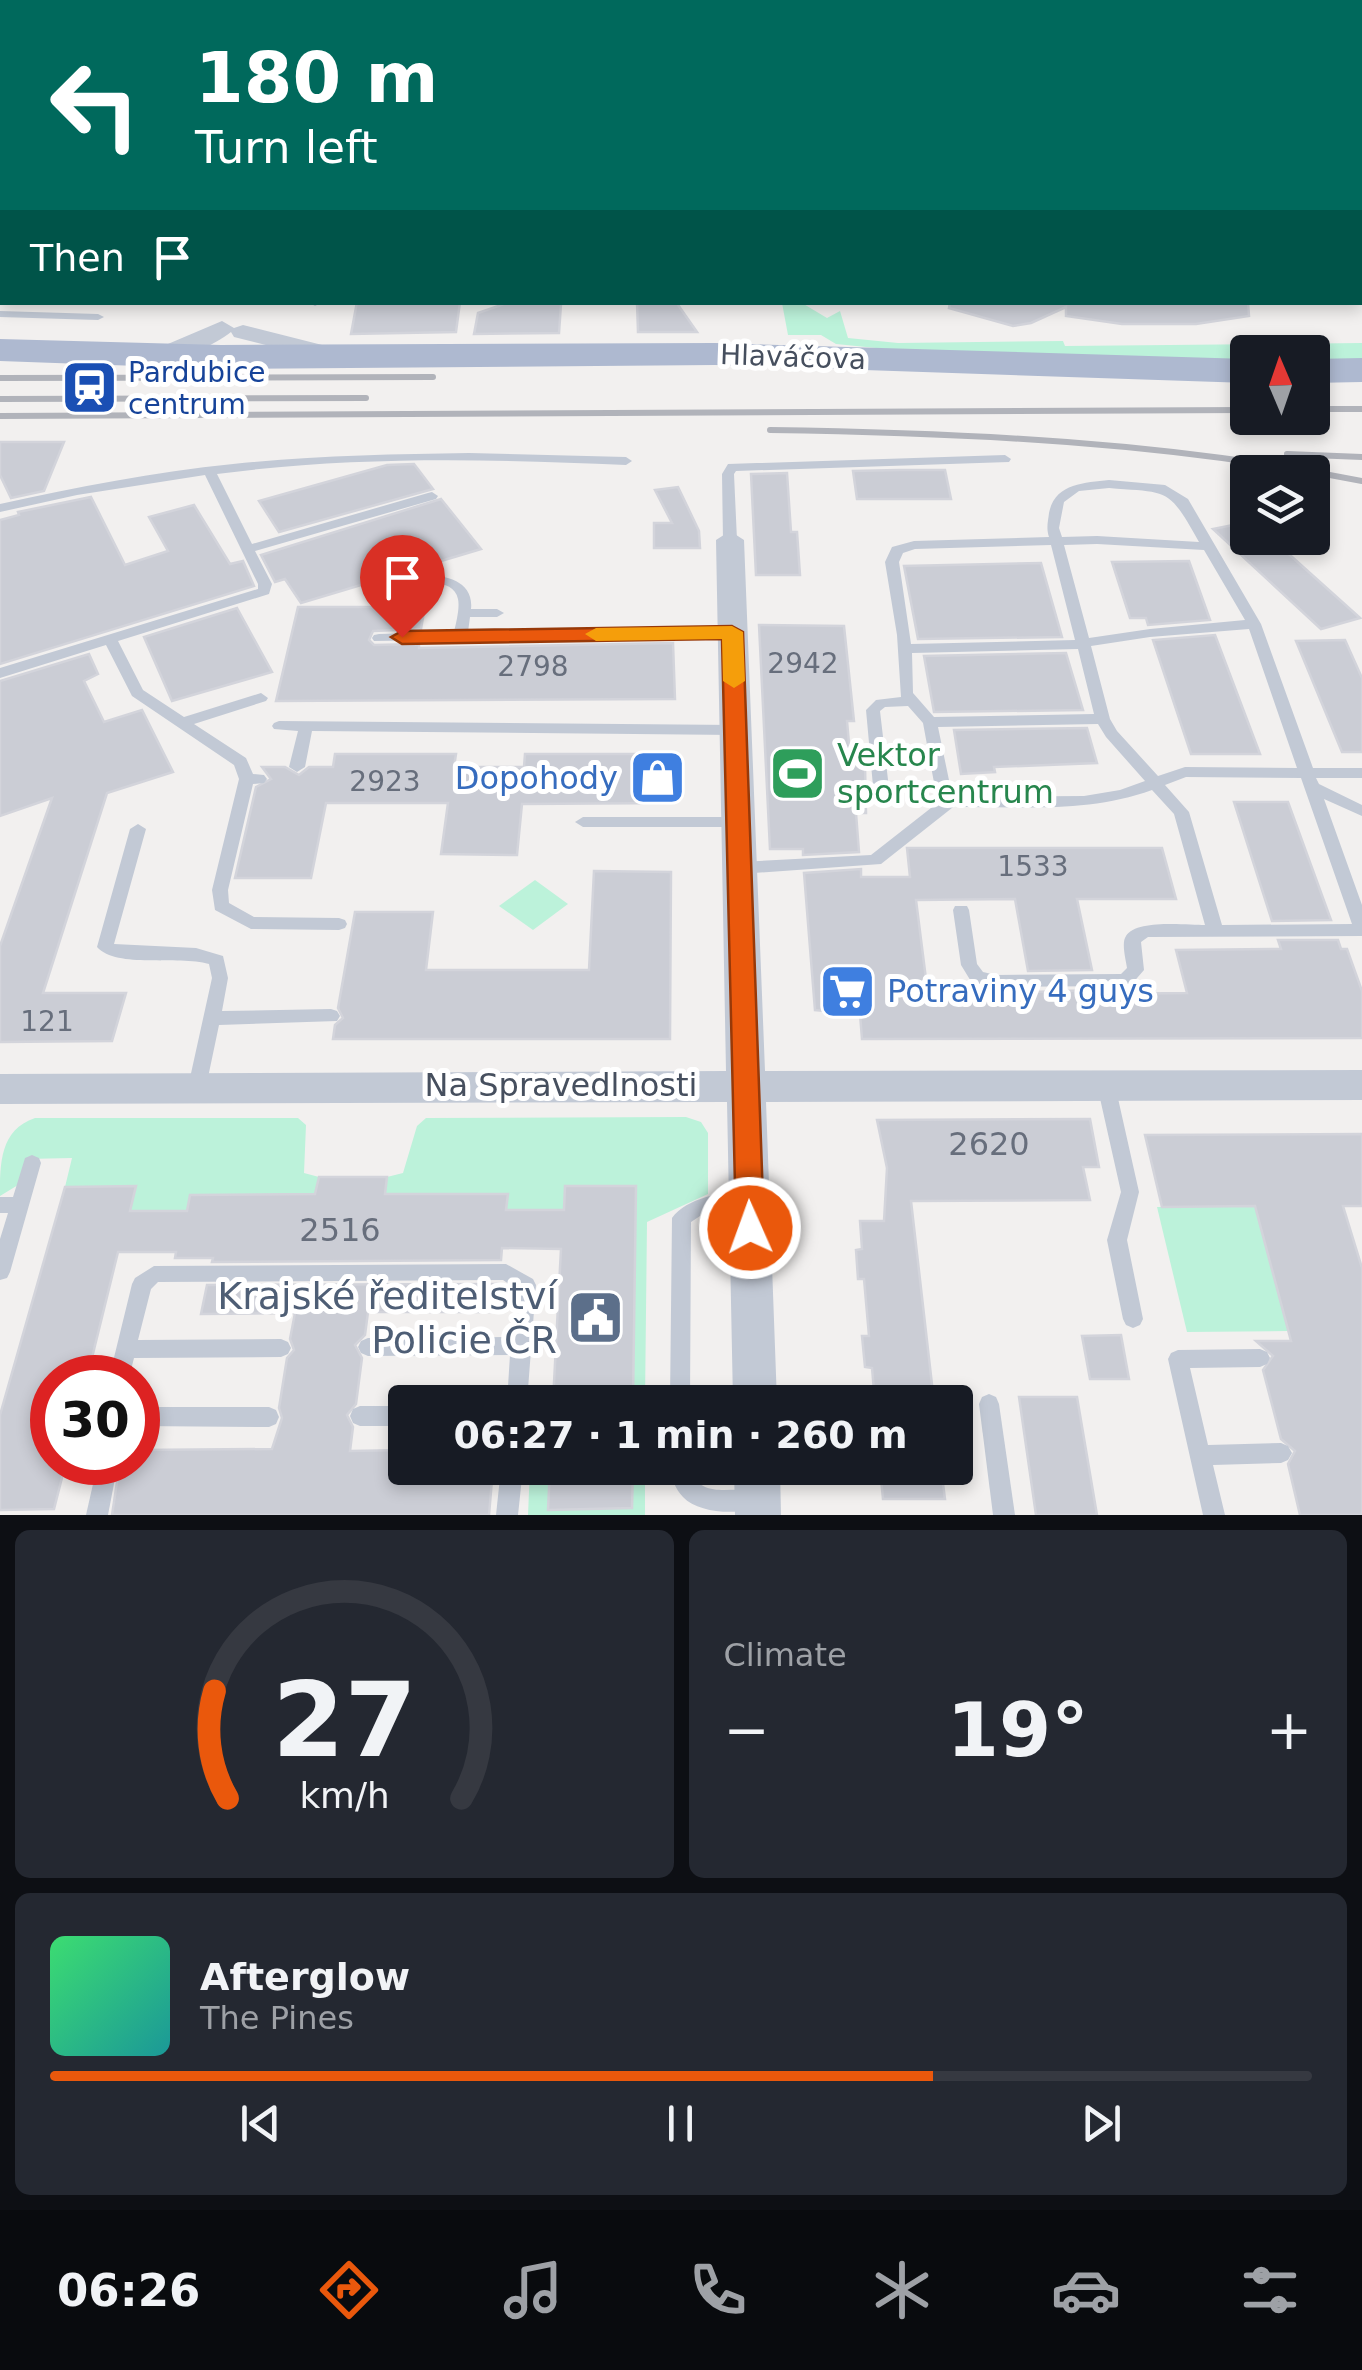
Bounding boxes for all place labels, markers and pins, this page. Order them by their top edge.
place label: Pardubice centrum [128,356,266,421]
station icon: Pardubice centrum [59,358,119,418]
pin [360,535,445,638]
place label: Vektor sportcentrum [837,736,1054,811]
sports icon: Vektor sportcentrum [768,743,828,803]
shop icon: Dopohody [627,748,687,808]
place label: Dopohody [455,759,618,797]
supermarket icon: Potraviny 4 guys [818,961,878,1021]
place label: Potraviny 4 guys [887,972,1154,1010]
place label: Krajské ředitelství Policie ČR [217,1274,558,1362]
public building icon: Krajské ředitelství Policie ČR [566,1288,626,1348]

